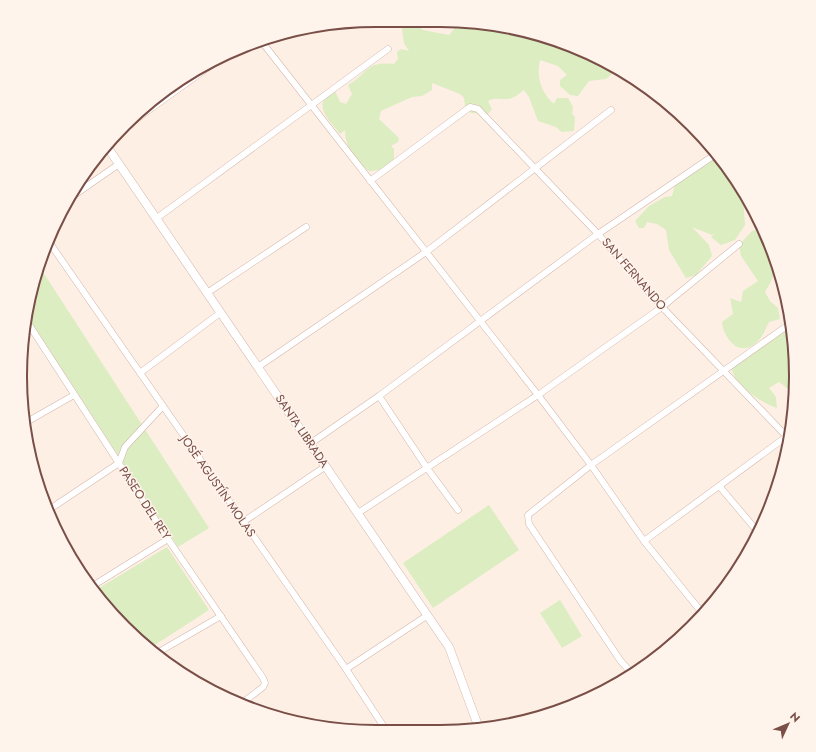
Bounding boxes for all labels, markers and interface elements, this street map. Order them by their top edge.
street label: SAN FERNANDO [597,234,671,314]
street label: SANTA LIBRADA [271,391,333,471]
street label: JOSÉ AGUSTÍN MOLAS [175,430,260,541]
street label: PASEO DEL REY [115,463,175,543]
north arrow [768,704,808,744]
text: N [786,708,804,726]

